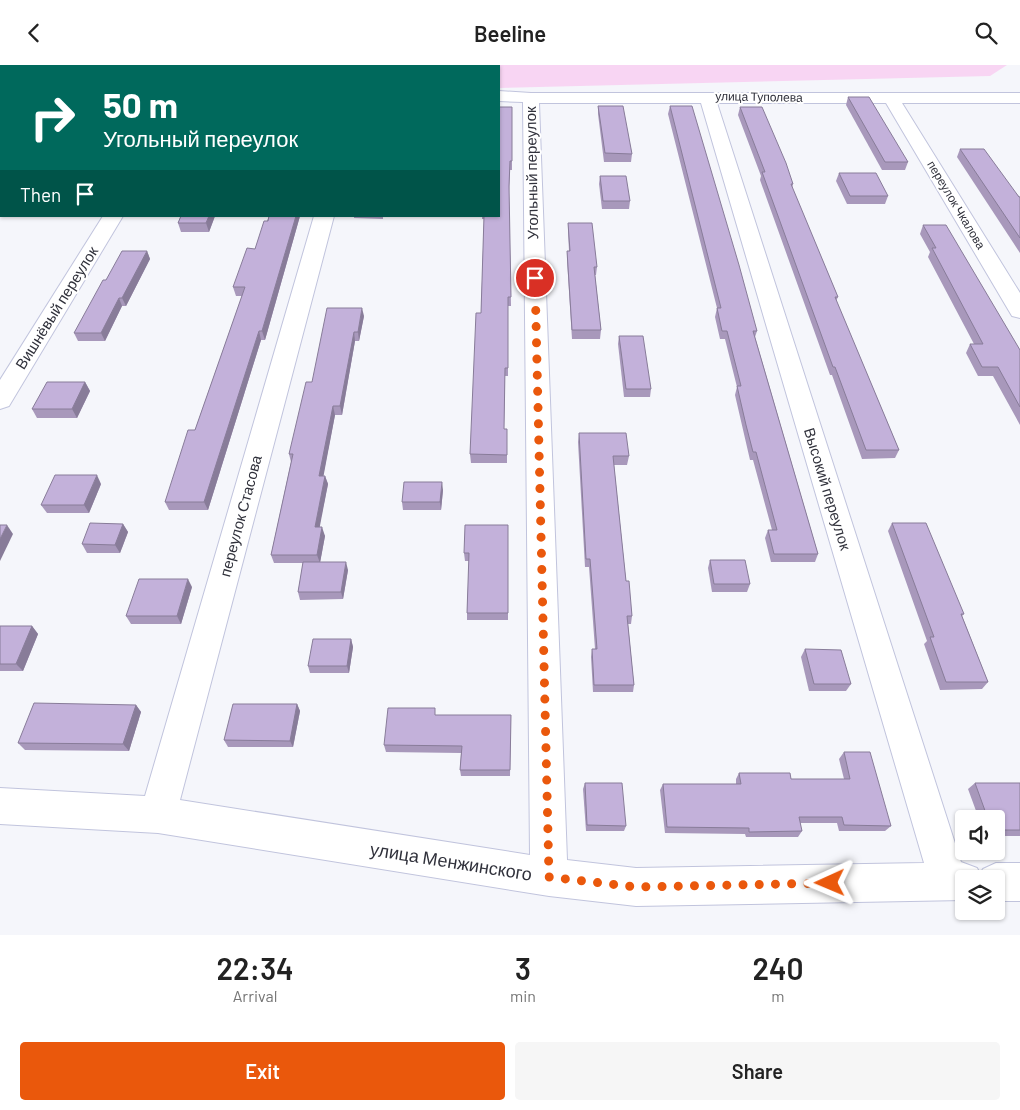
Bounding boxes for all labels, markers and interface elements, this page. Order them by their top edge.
icon: back [20,19,48,47]
icon: search [972,19,1000,47]
text: Beeline [474,20,546,46]
text: 50 m [103,83,178,125]
icon: right [20,85,85,150]
street label: улица Туполева [715,88,803,105]
street label: Угольный переулок [521,106,541,240]
text: Угольный переулок [103,125,298,151]
street label: переулок Чкалова [924,158,989,252]
icon: arrive [71,180,99,208]
text: Then [20,183,61,206]
street label: Вишнёвый переулок [11,242,101,372]
pin [514,257,556,299]
icon: arrive [521,264,549,292]
street label: Высокий переулок [801,425,855,553]
street label: переулок Стасова [215,452,265,578]
map controls [955,810,1005,920]
button: sound [955,810,1005,860]
street label: улица Менжинского [369,837,534,885]
position arrow [803,856,855,908]
button: layers [955,870,1005,920]
text: 22:34 [216,950,294,986]
text: 3 [515,950,531,986]
text: 240 [752,950,804,986]
text: Arrival [233,986,277,1005]
text: min [510,986,536,1005]
text: m [771,986,785,1005]
button: Exit [20,1042,505,1100]
button: Share [515,1042,1000,1100]

